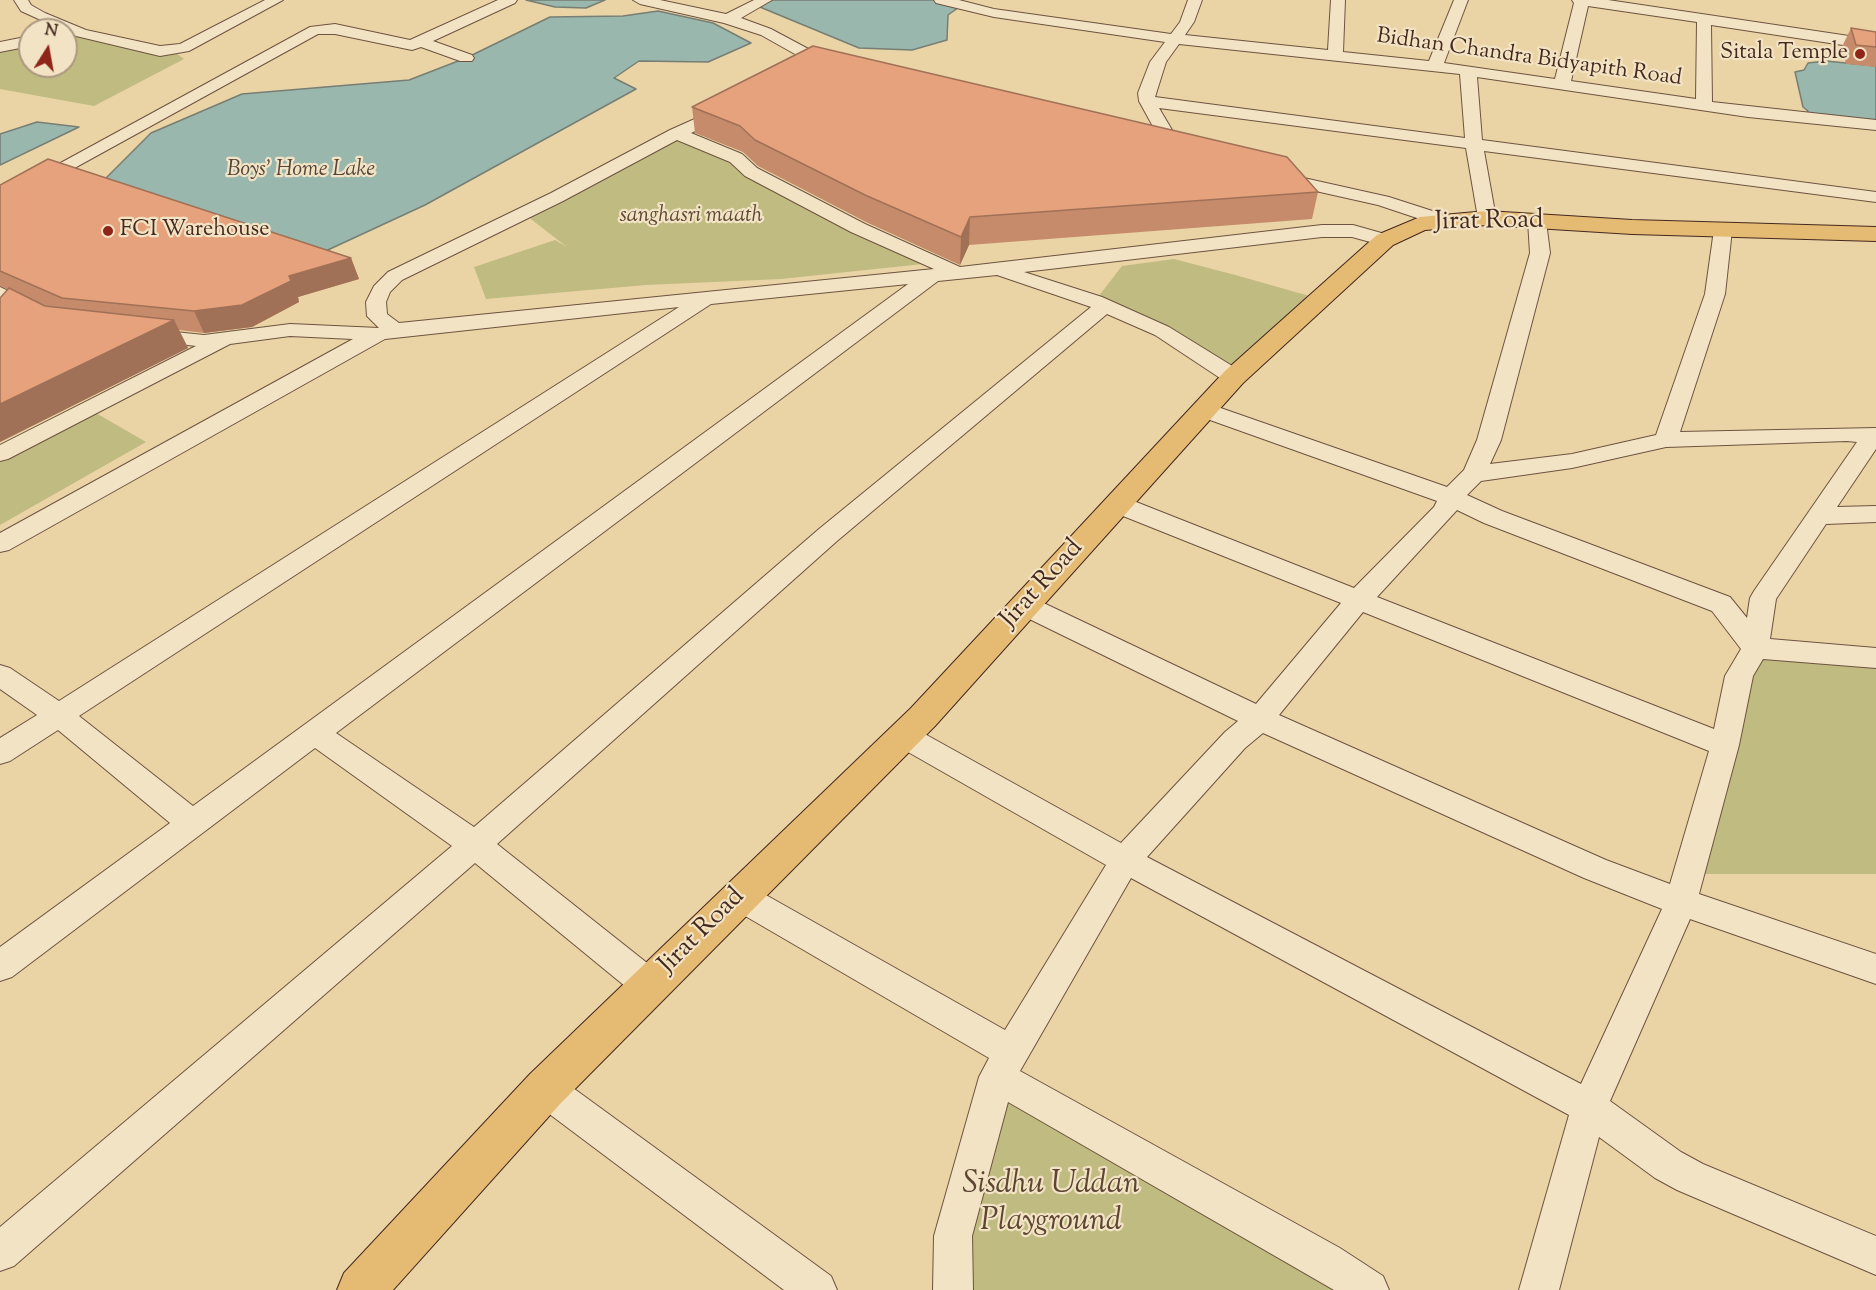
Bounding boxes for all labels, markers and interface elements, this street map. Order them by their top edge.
north arrow [18,18,78,78]
text: N [43,19,60,44]
street label: Bidhan Chandra Bidyapith Road [1375,24,1683,94]
place label: Sitala Temple [1720,41,1848,67]
marker: Sitala Temple [1853,47,1867,61]
water label: Boys' Home Lake [227,158,375,184]
park label: sanghasri maath [620,204,762,230]
street label: Jirat Road [1434,206,1544,240]
place label: FCI Warehouse [120,218,270,244]
marker: FCI Warehouse [101,224,115,238]
street label: Jirat Road [995,534,1091,636]
street label: Jirat Road [653,882,753,982]
park label: Sisdhu Uddan Playground [962,1168,1140,1243]

